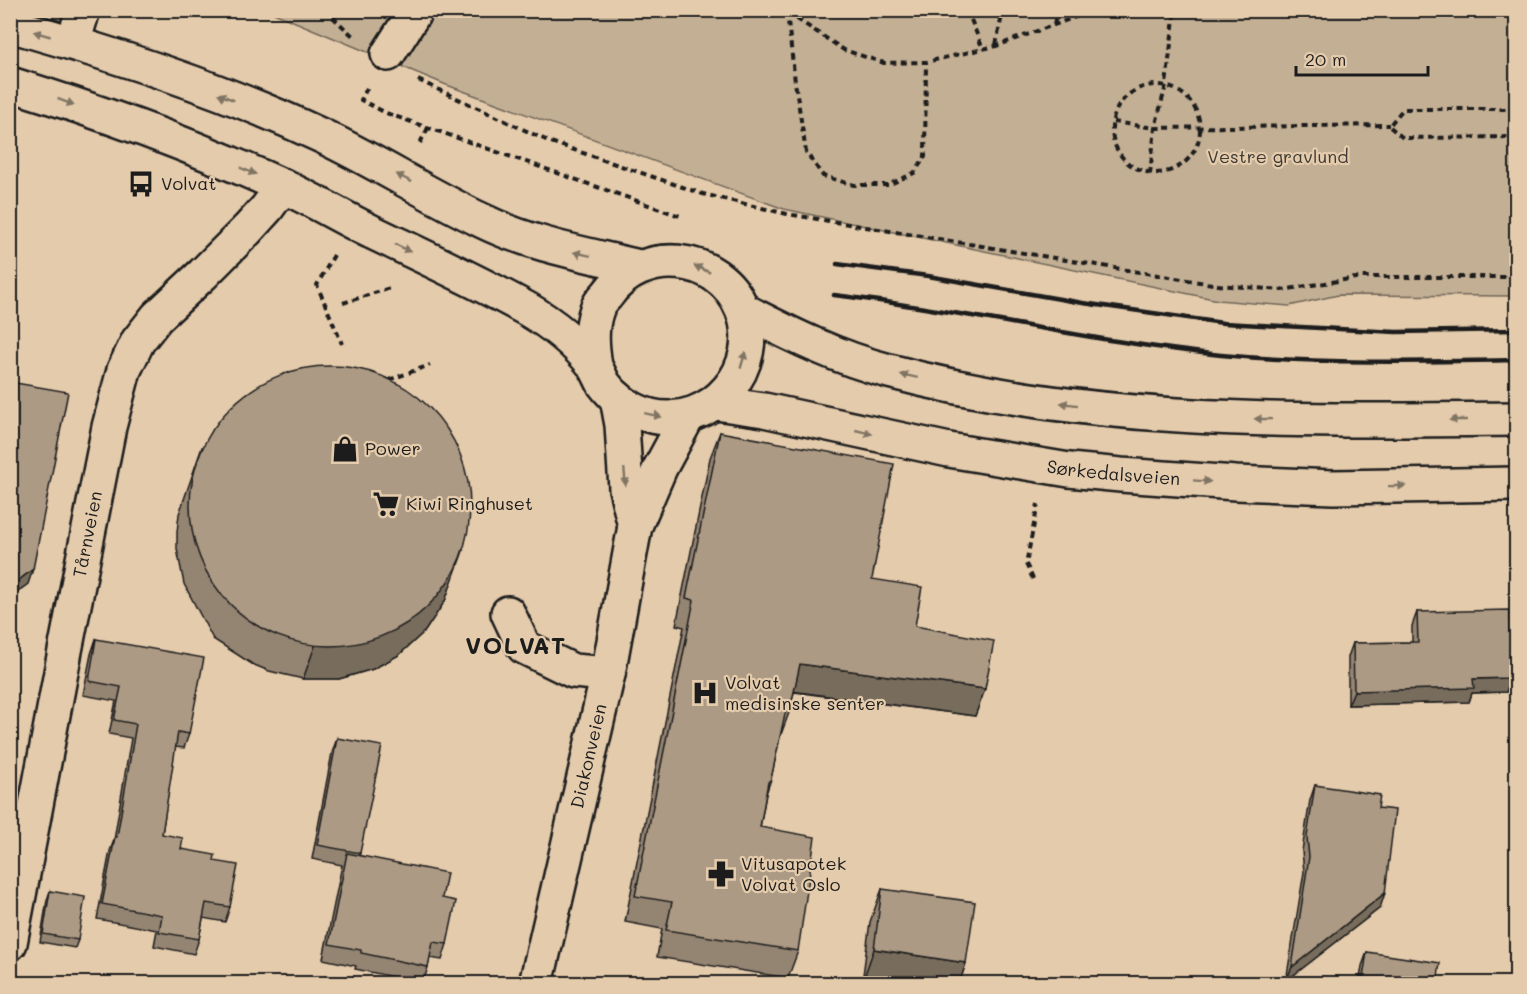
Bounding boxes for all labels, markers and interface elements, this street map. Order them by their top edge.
one-way arrow [33,29,51,38]
scale bar [1296,39,1428,77]
text: 20 m [1305,47,1346,71]
one-way arrow [217,92,235,102]
one-way arrow [57,97,75,107]
park label: Vestre gravlund [1207,144,1349,168]
one-way arrow [240,166,258,176]
bus stop icon: Volvat [126,169,156,199]
place label: Volvat [161,171,216,195]
one-way arrow [395,173,412,183]
one-way arrow [395,243,412,252]
one-way arrow [573,248,591,258]
one-way arrow [693,264,711,274]
one-way arrow [739,351,749,370]
one-way arrow [899,370,918,380]
one-way arrow [1059,400,1078,409]
one-way arrow [644,411,663,420]
one-way arrow [1254,415,1273,424]
one-way arrow [1449,415,1468,425]
one-way arrow [855,428,873,438]
shop icon: Power [330,434,360,464]
place label: Power [365,436,421,460]
street label: Sørkedalsveien [1045,453,1181,490]
one-way arrow [620,468,630,487]
one-way arrow [1192,476,1211,486]
one-way arrow [1387,481,1406,491]
street label: Tårnveien [67,489,107,579]
supermarket icon: Kiwi Ringhuset [371,489,401,519]
place label: Kiwi Ringhuset [406,491,533,515]
district label: VOLVAT [465,629,567,660]
place label: Volvat medisinske senter [725,670,885,715]
hospital icon: Volvat medisinske senter [690,678,720,708]
street label: Diakonveien [564,701,612,811]
place label: Vitusapotek Volvat Oslo [741,851,846,896]
pharmacy icon: Vitusapotek Volvat Oslo [706,859,736,889]

